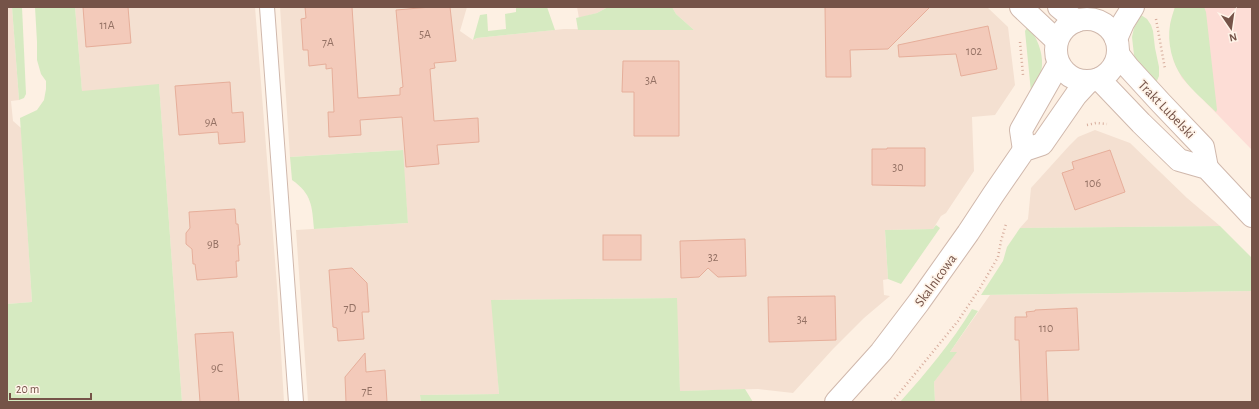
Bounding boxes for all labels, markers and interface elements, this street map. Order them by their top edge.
north arrow [1211,8,1251,48]
house number: 11A [99,19,115,31]
house number: 5A [419,28,431,40]
text: N [1228,31,1238,43]
house number: 7A [322,36,334,48]
house number: 102 [966,45,982,57]
house number: 3A [645,74,657,86]
street label: Trakt Lubelski [1135,78,1197,142]
house number: 9A [205,116,217,128]
house number: 30 [892,161,904,173]
house number: 106 [1085,177,1101,189]
house number: 9B [207,238,219,250]
house number: 32 [708,251,719,263]
street label: Skalnicowa [912,251,960,309]
house number: 7D [344,302,357,314]
house number: 34 [797,313,808,325]
house number: 110 [1039,322,1053,334]
house number: 9C [211,362,223,374]
scale bar [10,375,91,401]
text: 20 m [16,383,39,395]
house number: 7E [362,385,373,397]

